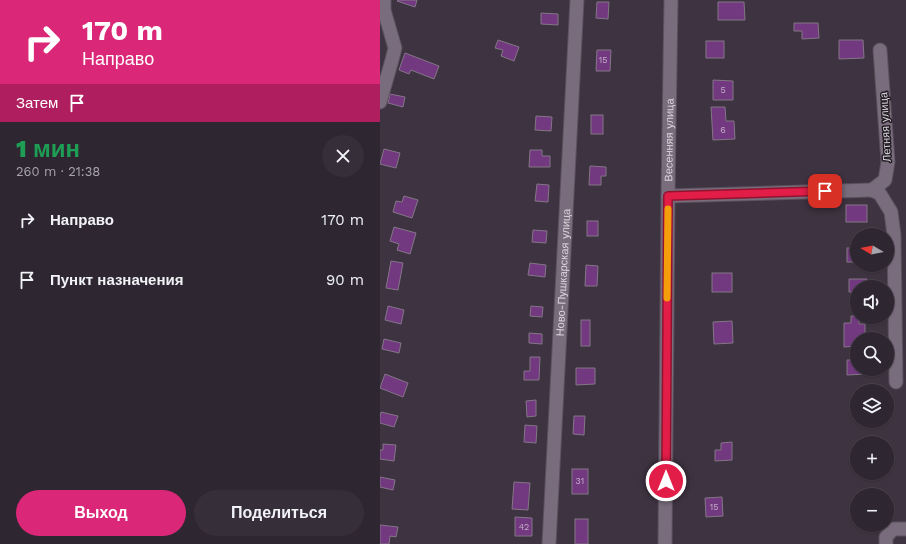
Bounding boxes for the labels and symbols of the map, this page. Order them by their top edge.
house number: 15 [599,55,607,65]
house number: 5 [720,85,726,95]
street label: Летняя улица [877,91,894,162]
street label: Весенняя улица [662,97,677,182]
house number: 6 [720,125,726,135]
pin [808,174,842,208]
street label: Ново-Пушкарская улица [554,207,573,337]
north arrow [850,228,894,272]
position arrow [645,460,687,502]
house number: 31 [576,476,584,486]
house number: 15 [710,502,718,512]
house number: 42 [519,522,529,532]

